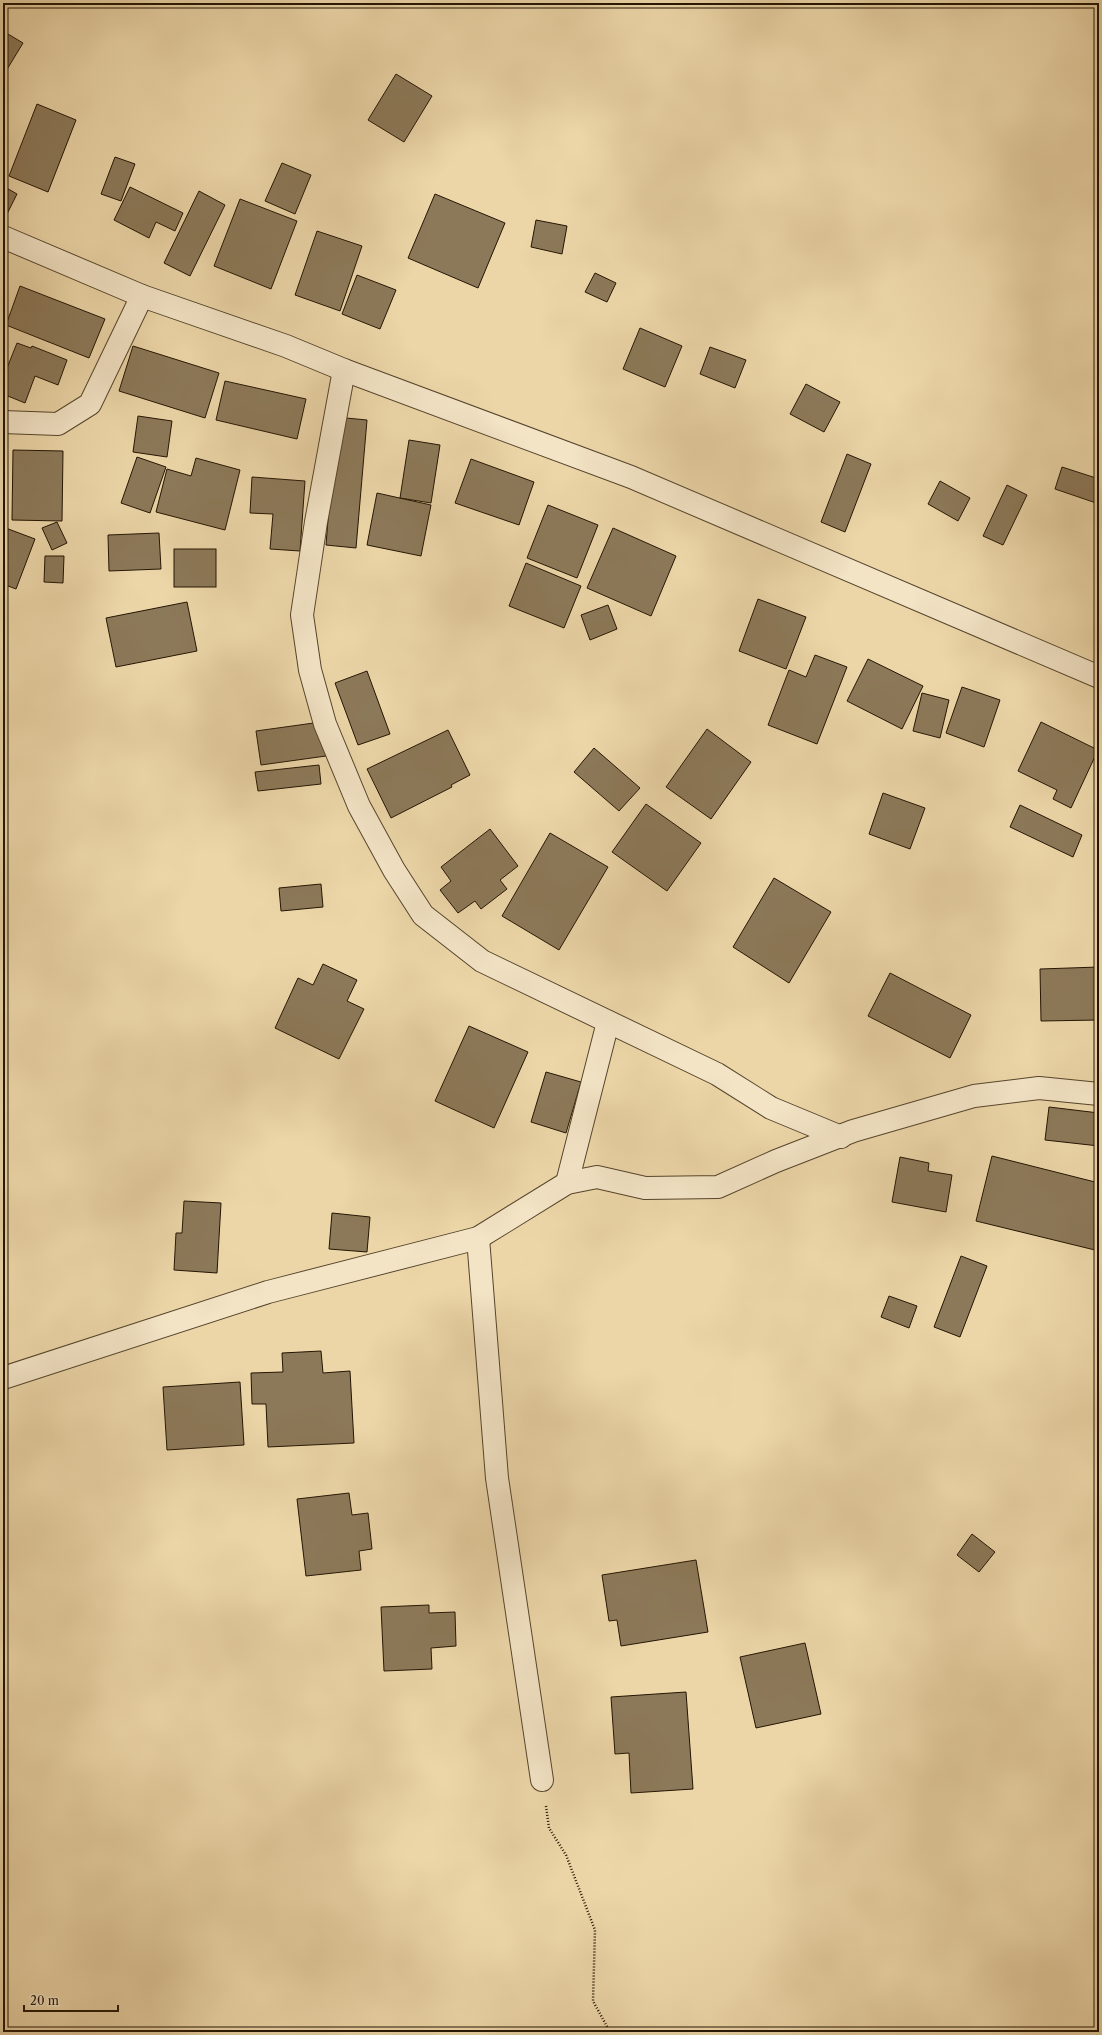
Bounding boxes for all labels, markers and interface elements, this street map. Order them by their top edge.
scale bar [24,1987,118,2013]
text: 20 m [30,1993,59,2008]

